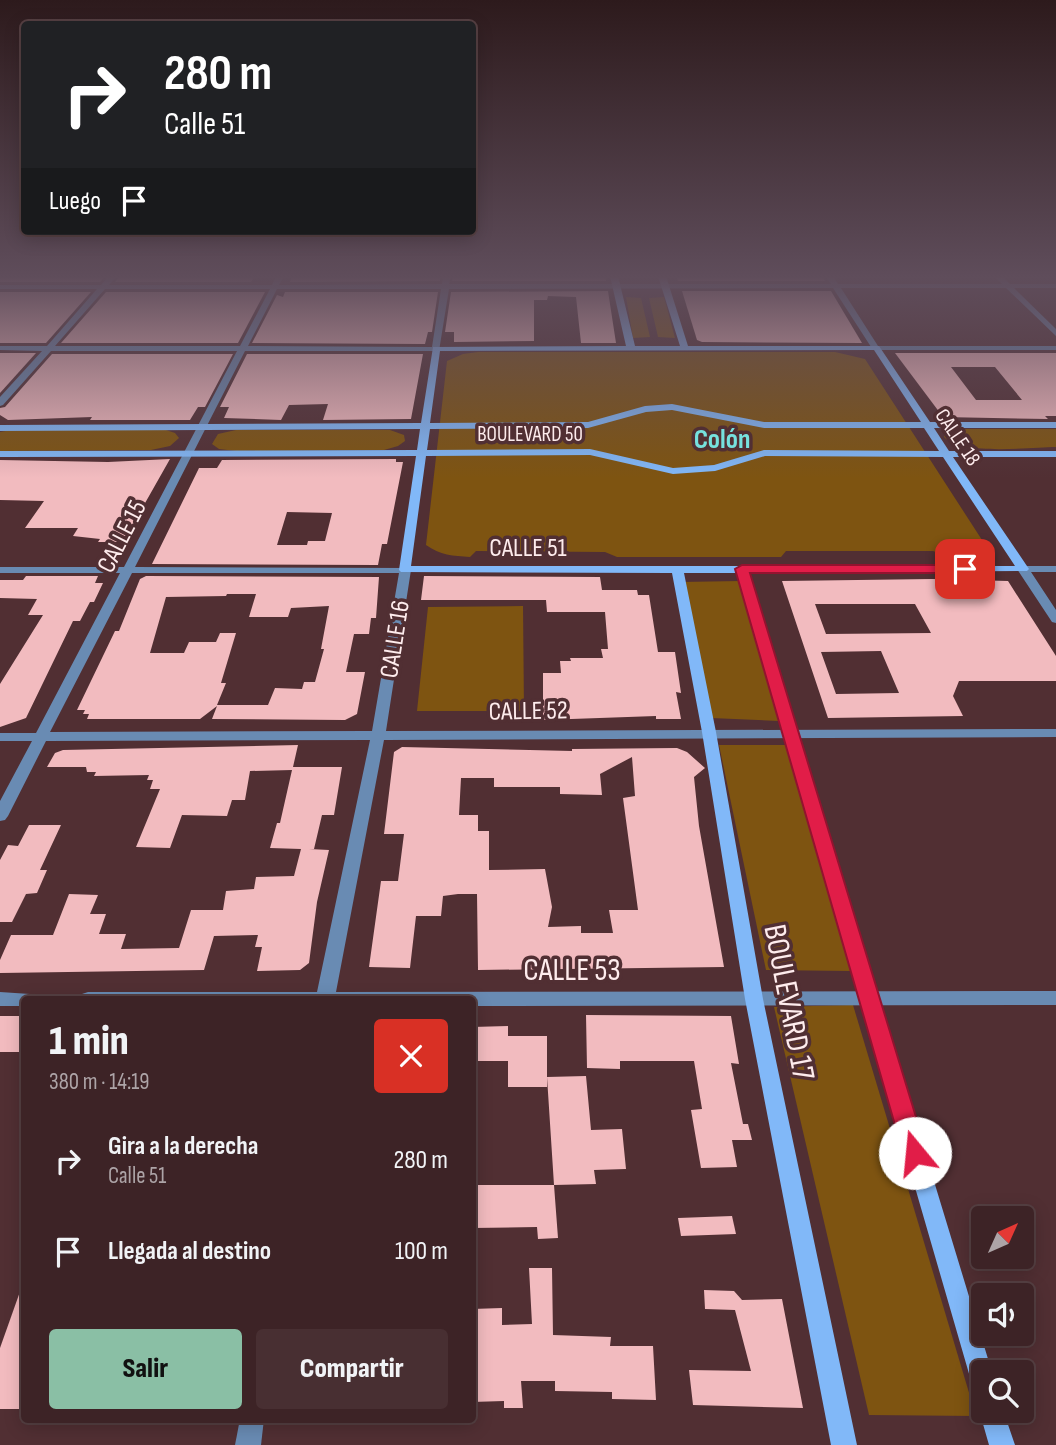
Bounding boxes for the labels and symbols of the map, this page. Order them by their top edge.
street label: CALLE 18 [930,404,986,471]
street label: BOULEVARD 50 [477,422,583,447]
district label: Colón [694,423,750,456]
street label: CALLE 15 [91,495,154,578]
street label: CALLE 51 [489,533,567,564]
pin [935,539,995,599]
street label: CALLE 16 [374,598,417,680]
street label: CALLE 52 [488,695,568,728]
street label: BOULEVARD 17 [754,921,823,1084]
street label: CALLE 53 [523,951,621,990]
position arrow [878,1116,952,1190]
north arrow [971,1206,1034,1269]

